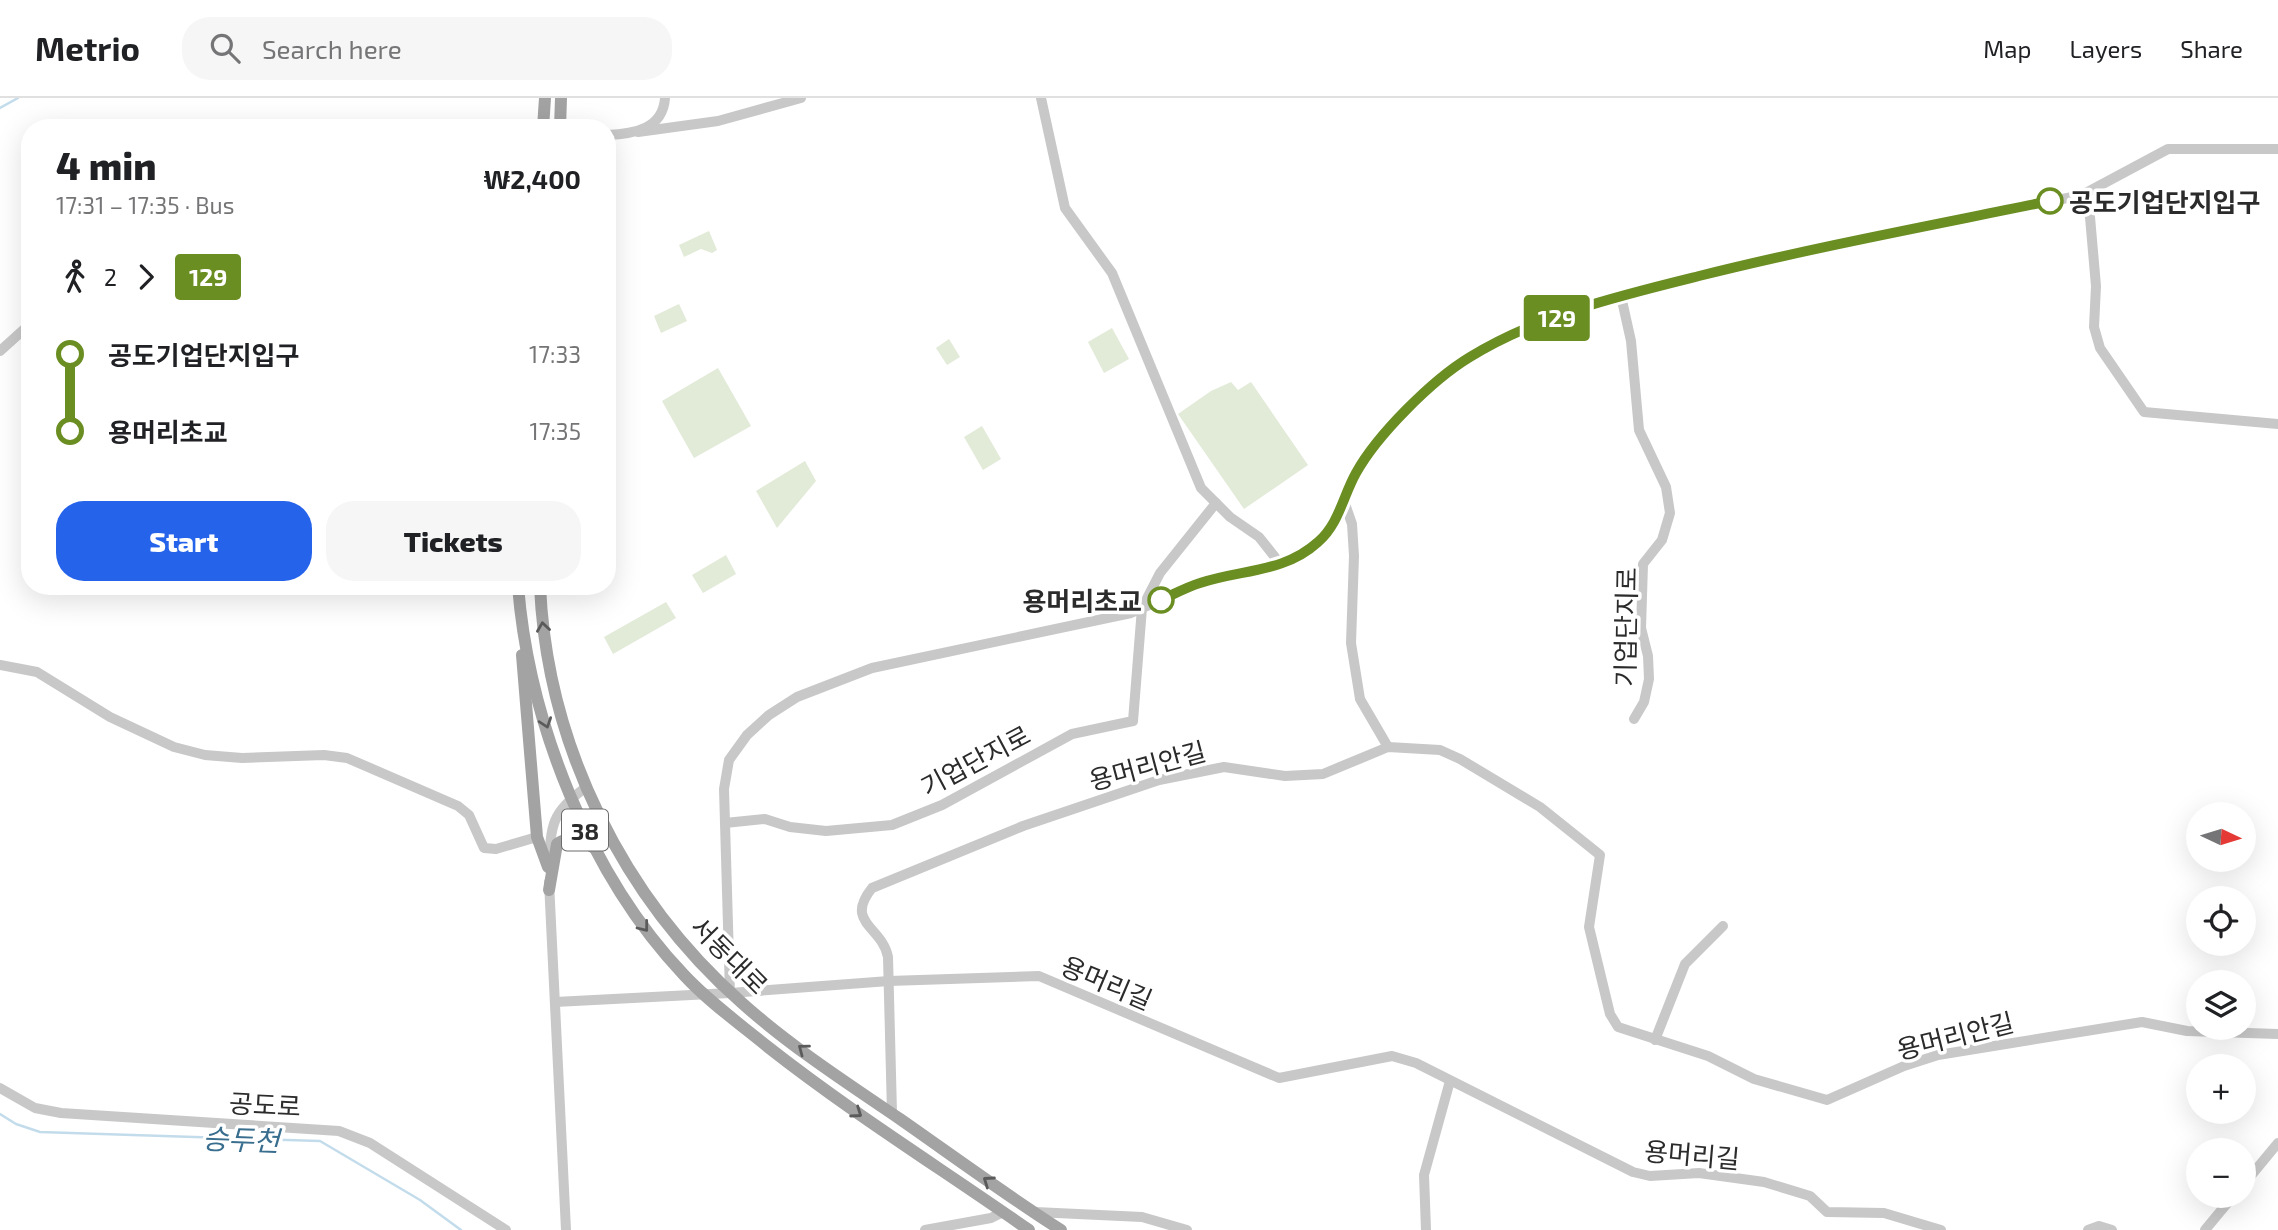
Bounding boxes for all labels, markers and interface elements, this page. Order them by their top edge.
search box [182,17,672,80]
text: Metrio [35,28,140,68]
icon: search [206,29,244,67]
text: Search here [262,33,402,64]
text: Map [1983,34,2031,63]
text: Layers [2069,34,2142,63]
text: Share [2180,34,2243,63]
text: 4 min [56,142,157,188]
text: ₩2,400 [484,163,581,194]
place label: 공도기업단지입구 [2069,186,2260,217]
marker: 공도기업단지입구 [2037,188,2063,214]
text: 17:31 – 17:35 · Bus [56,191,234,219]
icon: walk [56,258,94,296]
icon: forward [127,258,165,296]
text: 129 [189,262,227,291]
text: 2 [104,263,117,291]
line badge: 129 [1517,295,1597,341]
text: 129 [1538,303,1576,332]
text: 공도기업단지입구 [108,339,299,370]
text: 17:33 [529,340,581,368]
text: 용머리초교 [108,416,228,447]
text: 17:35 [530,417,581,445]
button: Start [56,501,312,581]
button: Tickets [326,501,581,581]
street label: 기업단지로 [1608,567,1642,687]
place label: 용머리초교 [1022,585,1142,616]
marker: 용머리초교 [1148,587,1174,613]
one-way arrow [536,622,551,633]
one-way arrow [538,716,552,729]
street label: 기업단지로 [915,718,1035,802]
street label: 용머리안길 [1085,735,1209,795]
north arrow [2186,802,2256,872]
map controls [2186,802,2256,1208]
road number: 38 [562,810,608,850]
button: locate [2186,886,2256,956]
street label: 서동대로 [685,910,775,1000]
one-way arrow [636,919,649,931]
street label: 용머리길 [1057,949,1157,1015]
button: layers [2186,970,2256,1040]
street label: 용머리안길 [1893,1005,2017,1065]
one-way arrow [798,1045,811,1057]
button: + [2186,1054,2256,1124]
street label: 공도로 [228,1087,302,1121]
one-way arrow [849,1105,862,1117]
water label: 승두천 [202,1121,283,1157]
street label: 용머리길 [1643,1134,1741,1174]
button: − [2186,1138,2256,1208]
one-way arrow [983,1177,996,1189]

